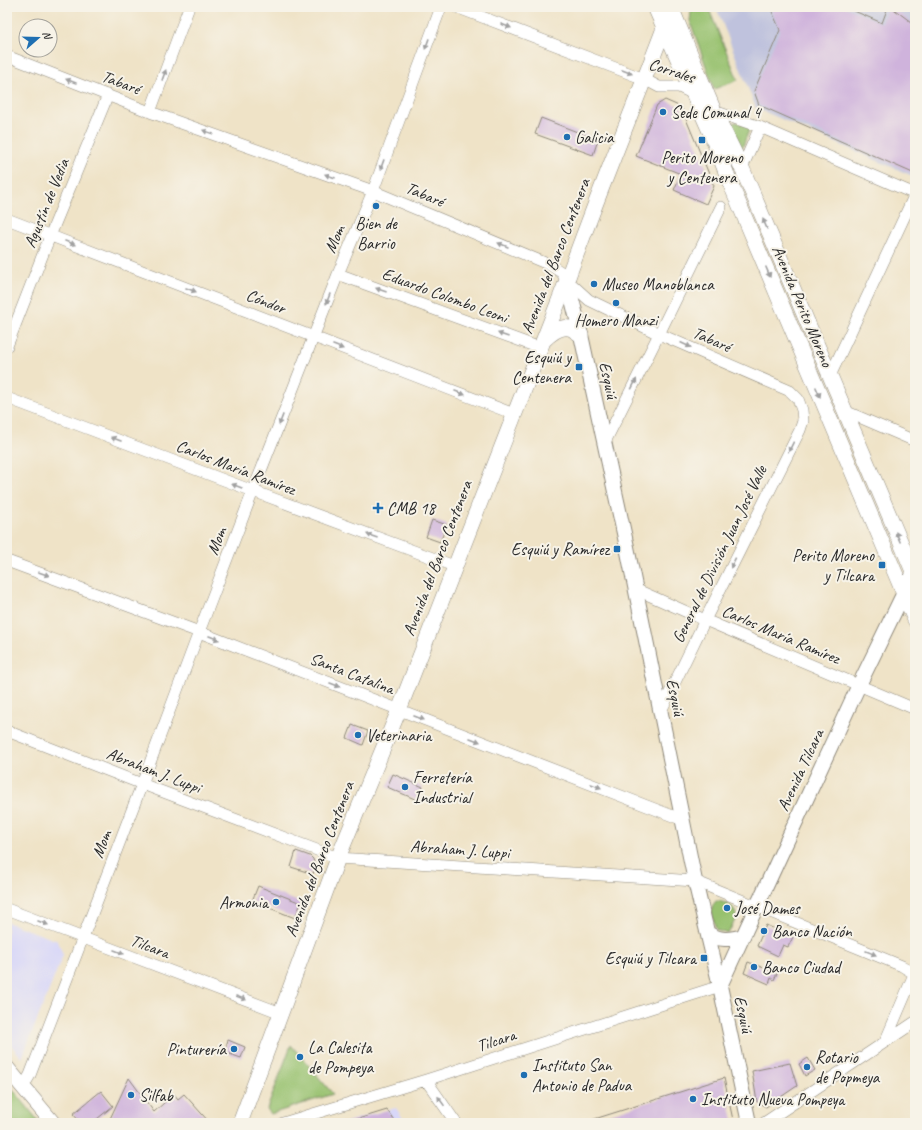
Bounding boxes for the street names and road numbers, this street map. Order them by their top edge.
street label: Corrales [646,53,700,88]
street label: Tabaré [99,66,145,100]
street label: Agustín de Vedia [19,154,74,251]
street label: Avenida del Barco Centenera [516,174,595,337]
street label: Tabaré [403,177,449,213]
street label: Mom [319,221,350,256]
street label: Avenida Perito Moreno [768,242,838,371]
street label: Eduardo Colombo Leoni [379,263,513,329]
street label: Cóndor [243,284,290,319]
street label: Tabaré [689,322,736,358]
street label: Esquiú [594,360,623,402]
street label: Carlos María Ramírez [173,435,300,500]
street label: General de División Juan José Valle [667,461,772,646]
street label: Avenida del Barco Centenera [398,476,477,639]
street label: Mom [202,523,232,558]
street label: Carlos María Ramírez [719,600,844,669]
street label: Santa Catalina [307,648,399,700]
street label: Esquiú [661,677,690,719]
street label: Avenida Tilcara [772,724,829,814]
street label: Abraham J. Luppi [104,743,206,799]
street label: Avenida del Barco Centenera [280,777,359,940]
street label: Mom [87,826,117,861]
street label: Abraham J. Luppi [410,836,512,864]
street label: Tilcara [128,930,174,964]
street label: Esquiú [729,994,758,1036]
street label: Tilcara [474,1024,520,1057]

